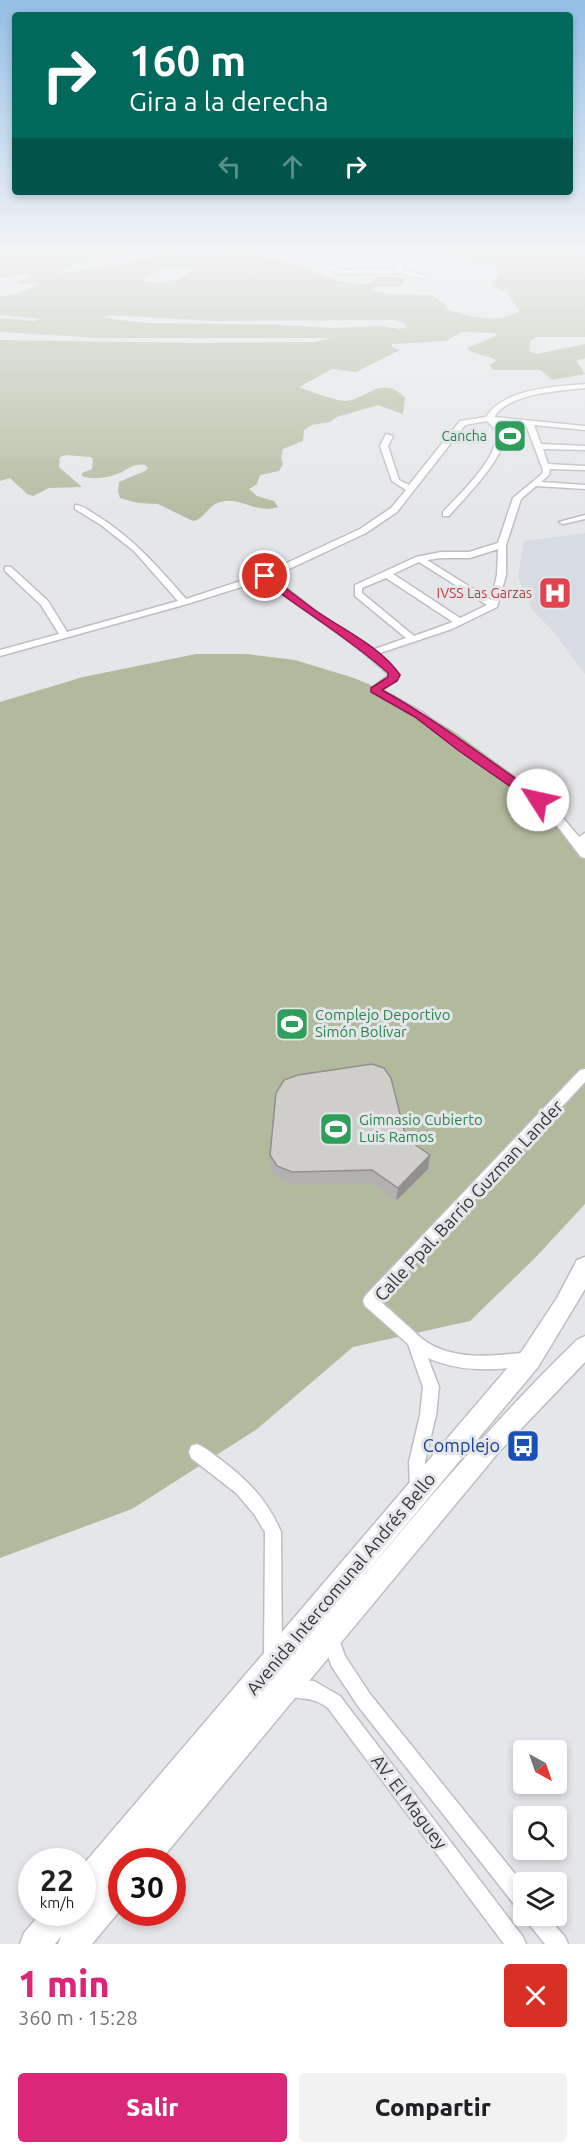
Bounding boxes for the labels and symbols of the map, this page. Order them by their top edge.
sports icon: Cancha [492,418,528,454]
place label: Cancha [442,428,487,444]
pin [239,550,290,601]
hospital icon: IVSS Las Garzas [537,575,573,611]
place label: IVSS Las Garzas [437,585,532,601]
position arrow [506,768,570,832]
sports icon: Complejo Deportivo Simón Bolívar [274,1006,310,1042]
place label: Complejo Deportivo Simón Bolívar [315,1006,450,1040]
street label: Calle Ppal. Barrio Guzman Lander [370,1096,567,1305]
sports icon: Gimnasio Cubierto Luis Ramos [318,1111,354,1147]
place label: Gimnasio Cubierto Luis Ramos [359,1111,483,1145]
bus stop icon: Complejo [505,1428,541,1464]
place label: Complejo [423,1435,500,1455]
street label: Avenida Intercomunal Andrés Bello [242,1469,439,1698]
north arrow [513,1740,567,1794]
street label: AV. El Maguey [368,1750,452,1853]
speed limit sign: 30 [108,1848,186,1926]

